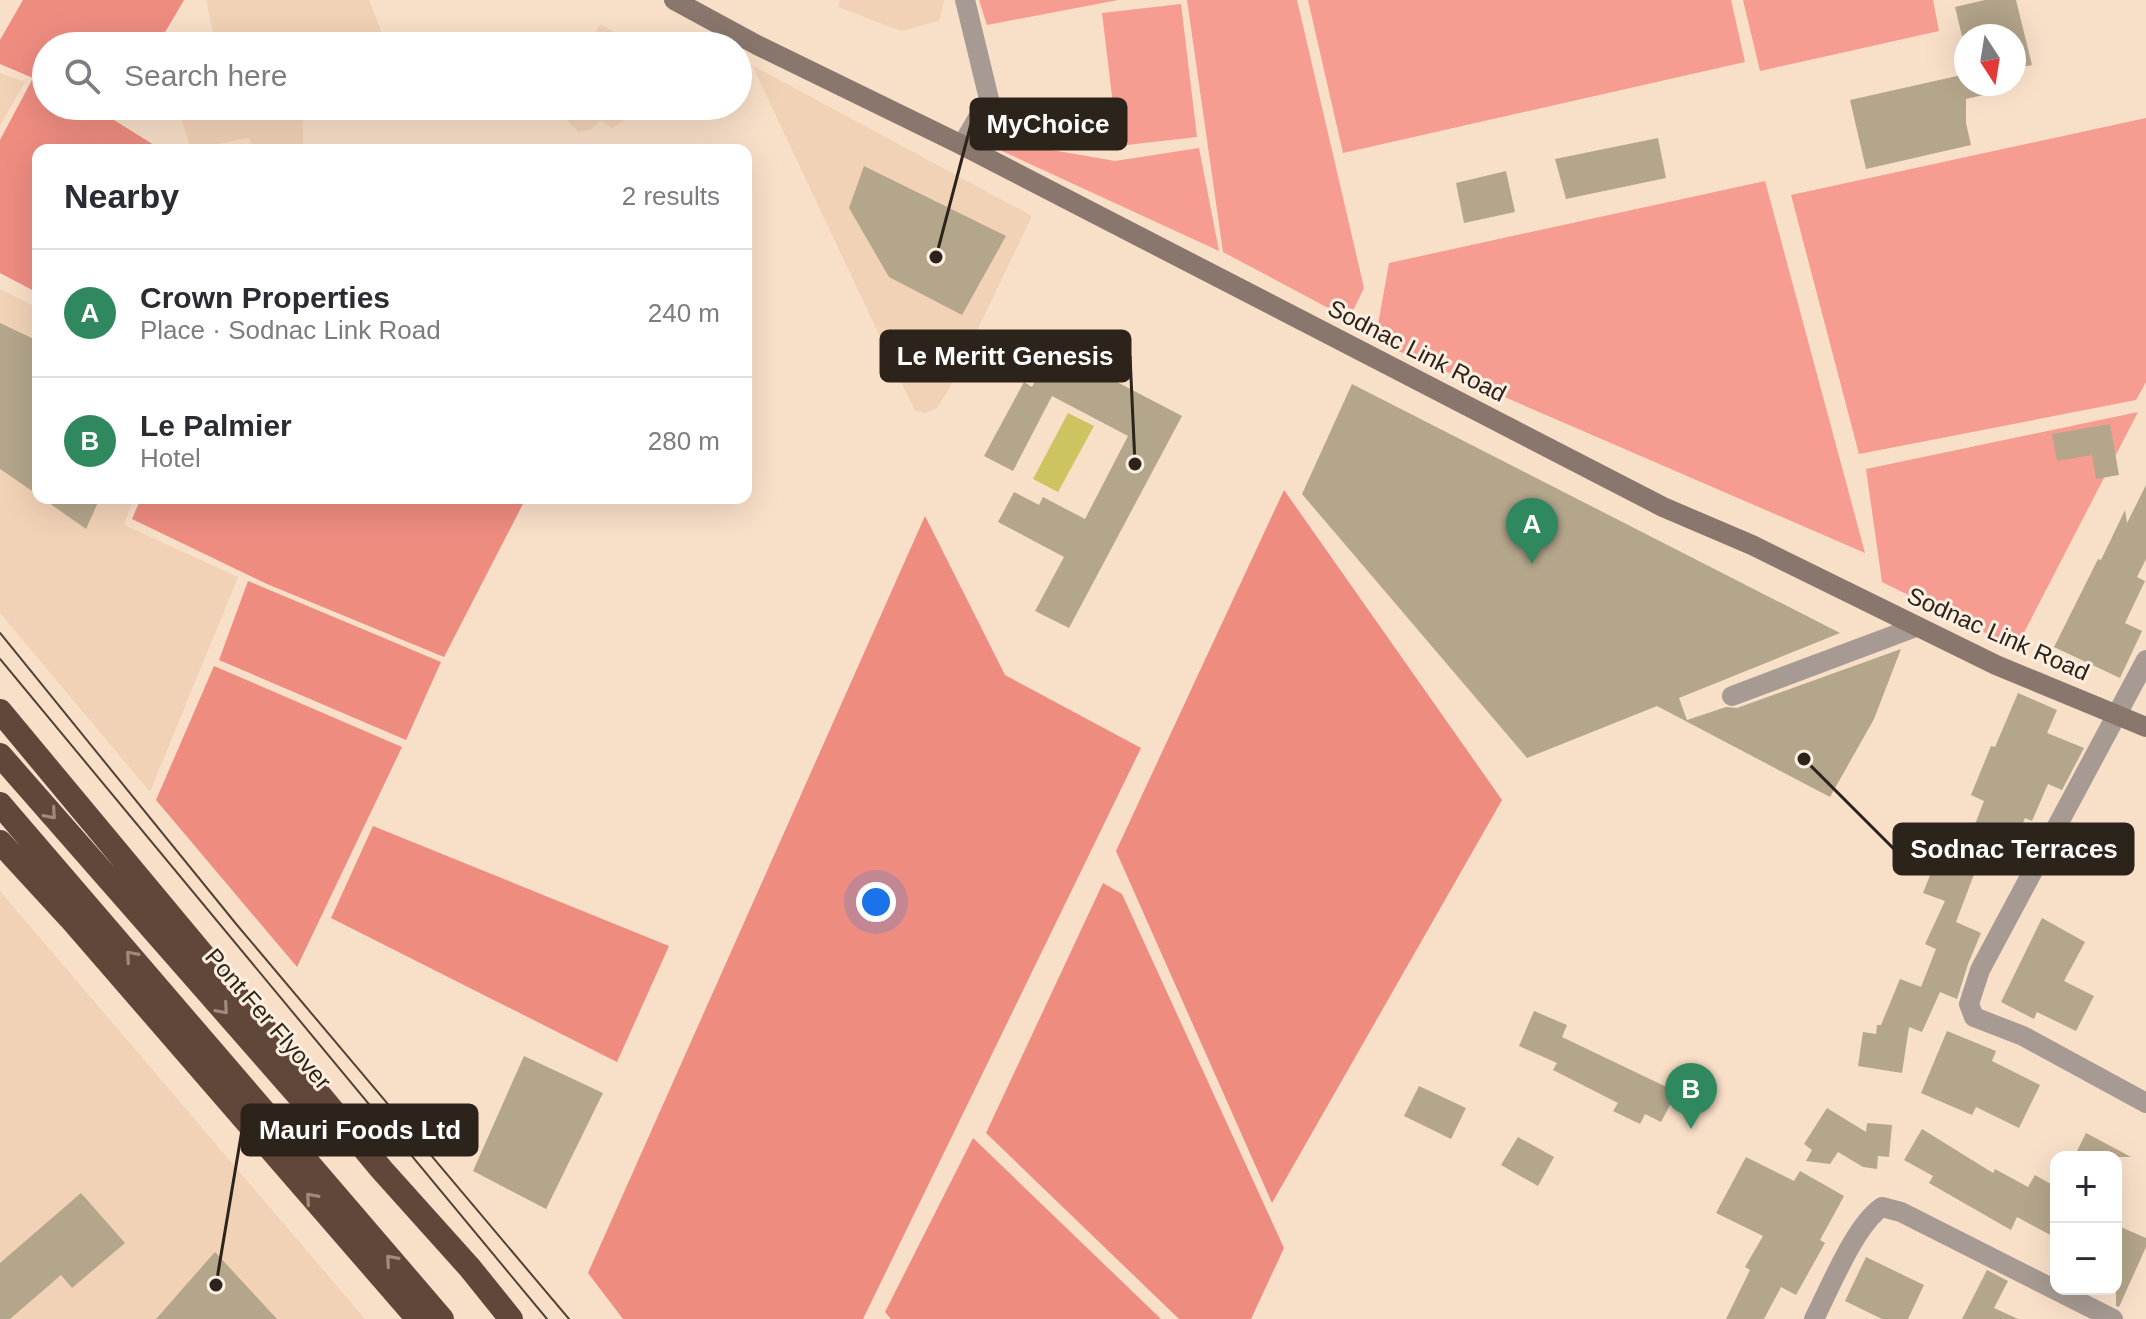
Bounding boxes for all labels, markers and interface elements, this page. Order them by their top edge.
north arrow [1954,24,2026,96]
search box [32,32,752,120]
icon: search [60,54,104,98]
text: Search here [124,59,287,92]
callout: MyChoice [971,99,1126,149]
text: MyChoice [987,109,1109,139]
text: Nearby [64,177,179,215]
text: 2 results [622,181,720,211]
text: Crown Properties [140,281,390,314]
street label: Sodnac Link Road [1324,294,1511,407]
text: A [81,298,99,328]
text: 240 m [648,298,720,328]
text: Place · Sodnac Link Road [140,315,441,345]
callout: Le Meritt Genesis [881,331,1130,381]
text: Le Meritt Genesis [897,341,1113,371]
text: Le Palmier [140,409,292,442]
text: B [81,426,99,456]
text: 280 m [648,426,720,456]
text: Hotel [140,443,201,473]
pin: A [1506,498,1558,564]
street label: Sodnac Link Road [1903,581,2093,686]
one-way arrow [42,804,56,819]
callout: Sodnac Terraces [1894,824,2133,874]
text: Sodnac Terraces [1910,834,2118,864]
your location [856,882,896,922]
street label: Pont Fer Flyover [200,943,337,1094]
one-way arrow [126,951,140,966]
one-way arrow [213,1000,228,1015]
pin: B [1665,1063,1717,1129]
callout: Mauri Foods Ltd [242,1105,477,1155]
text: Mauri Foods Ltd [259,1115,461,1145]
map controls [2050,1151,2122,1295]
button: + [2050,1151,2122,1223]
one-way arrow [306,1192,321,1207]
button: − [2050,1223,2122,1295]
one-way arrow [386,1254,401,1269]

